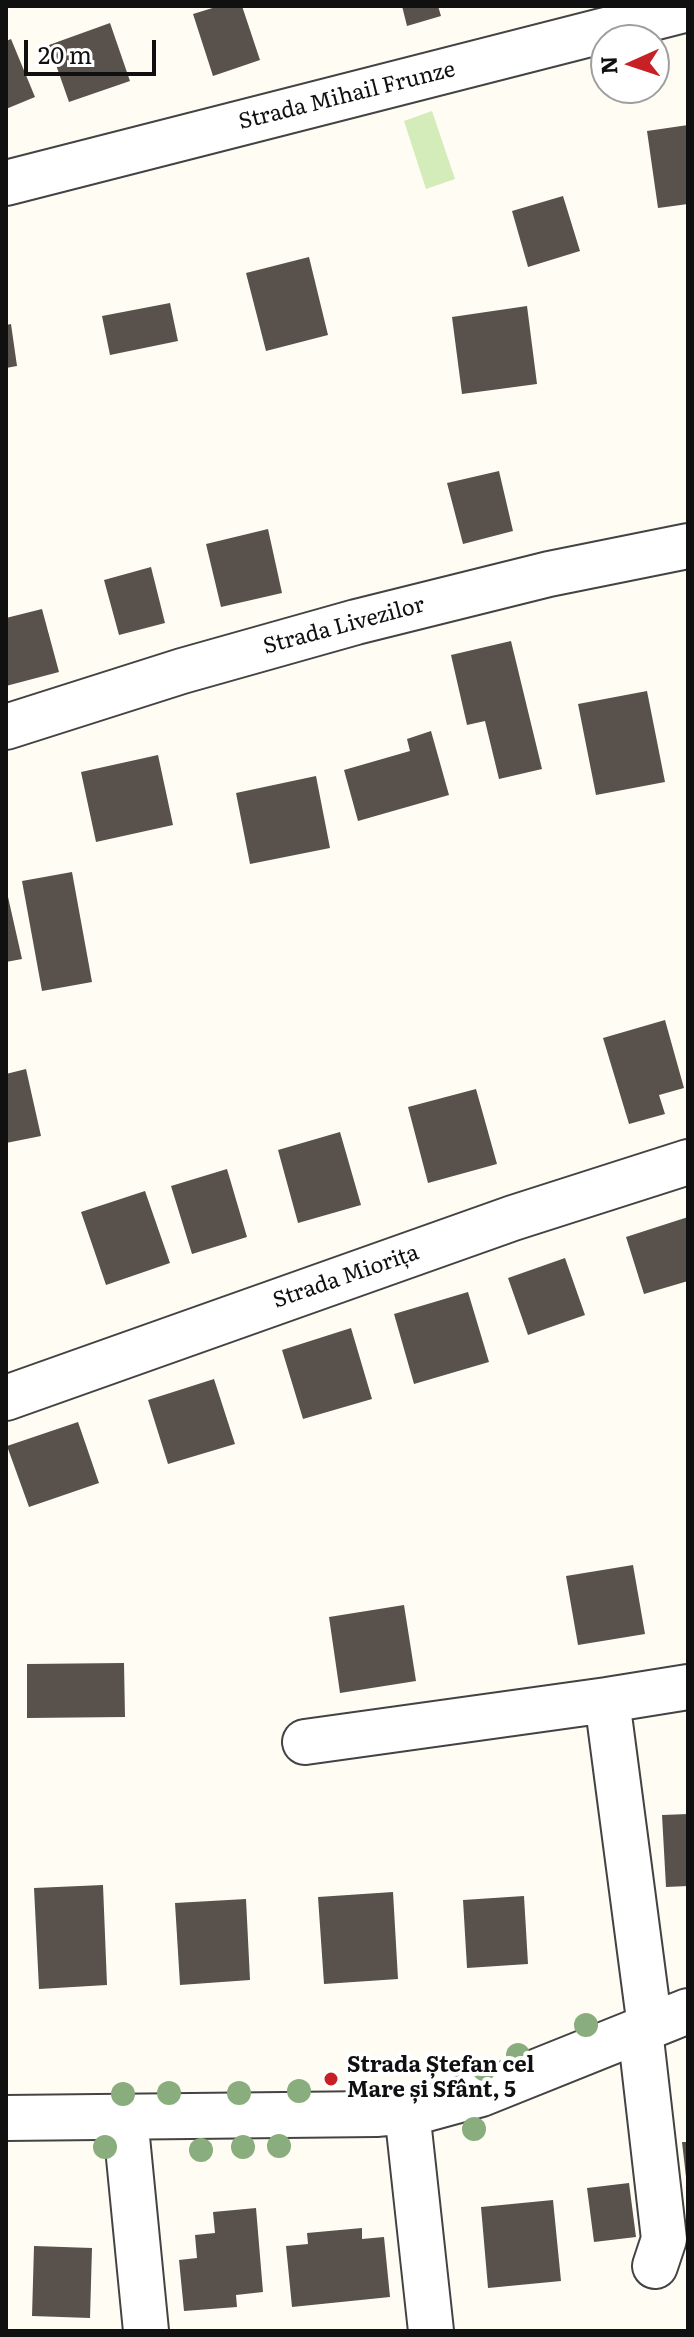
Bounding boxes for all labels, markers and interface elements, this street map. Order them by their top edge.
scale bar [28,24,160,74]
north arrow [590,24,670,104]
text: 20 m [38,36,92,71]
text: N [591,55,624,75]
street label: Strada Mihail Frunze [236,56,458,136]
street label: Strada Livezilor [260,592,428,660]
street label: Strada Miorița [270,1240,422,1314]
place label: Strada Ștefan cel Mare și Sfânt, 5 [347,2053,534,2104]
marker: Strada Ștefan cel Mare și Sfânt, 5 [322,2070,340,2088]

